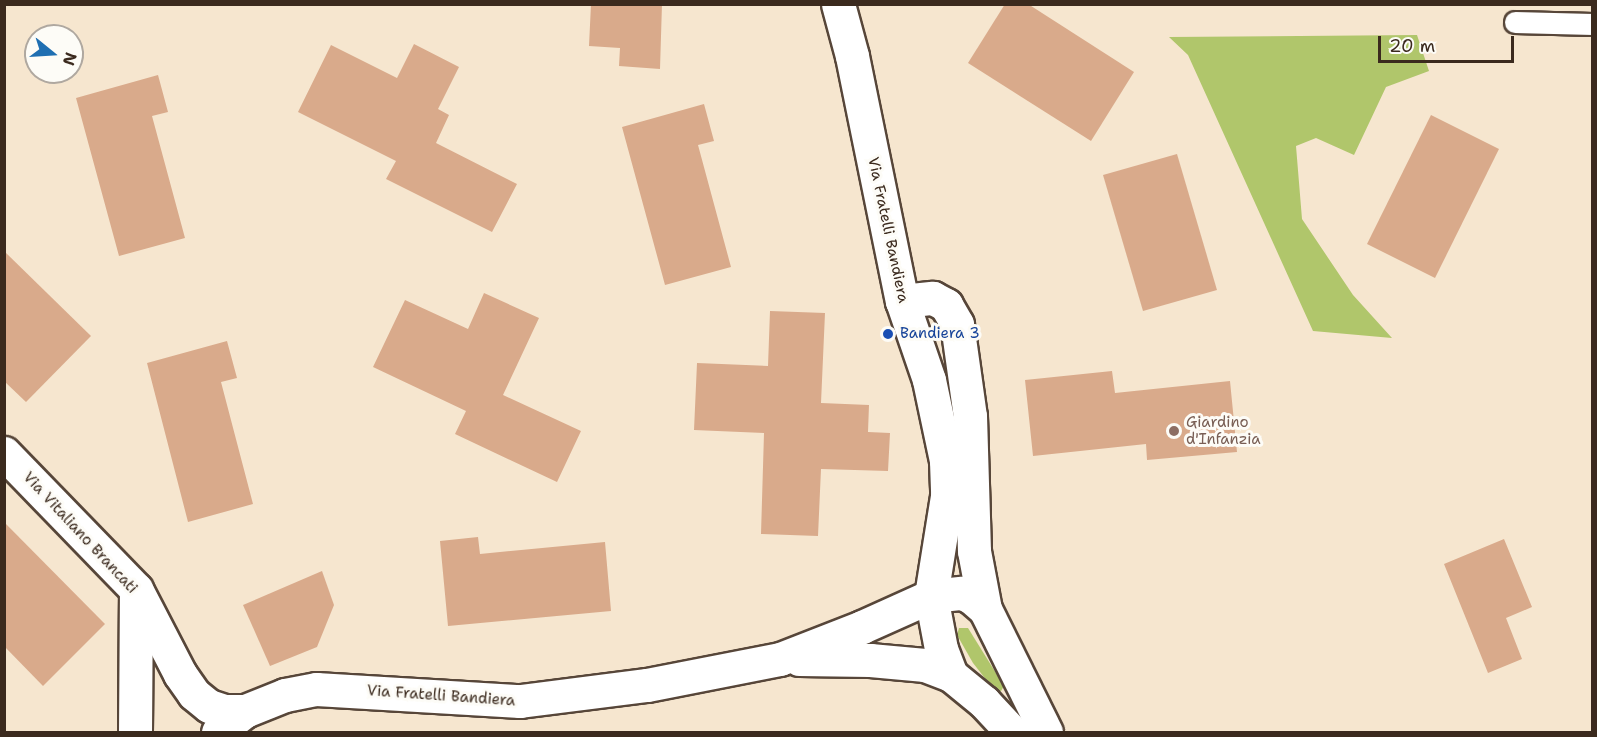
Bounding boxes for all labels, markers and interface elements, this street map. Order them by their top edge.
north arrow [24,24,84,84]
scale bar [1381,24,1518,62]
text: 20 m [1389,34,1435,58]
text: N [58,50,82,68]
street label: Via Fratelli Bandiera [864,155,912,305]
place label: Bandiera 3 [900,325,980,343]
marker: Bandiera 3 [881,327,895,341]
place label: Giardino d'Infanzia [1186,413,1261,448]
marker: Giardino d'Infanzia [1167,424,1181,438]
street label: Via Vitaliano Brancati [19,469,141,597]
street label: Via Fratelli Bandiera [366,682,516,710]

